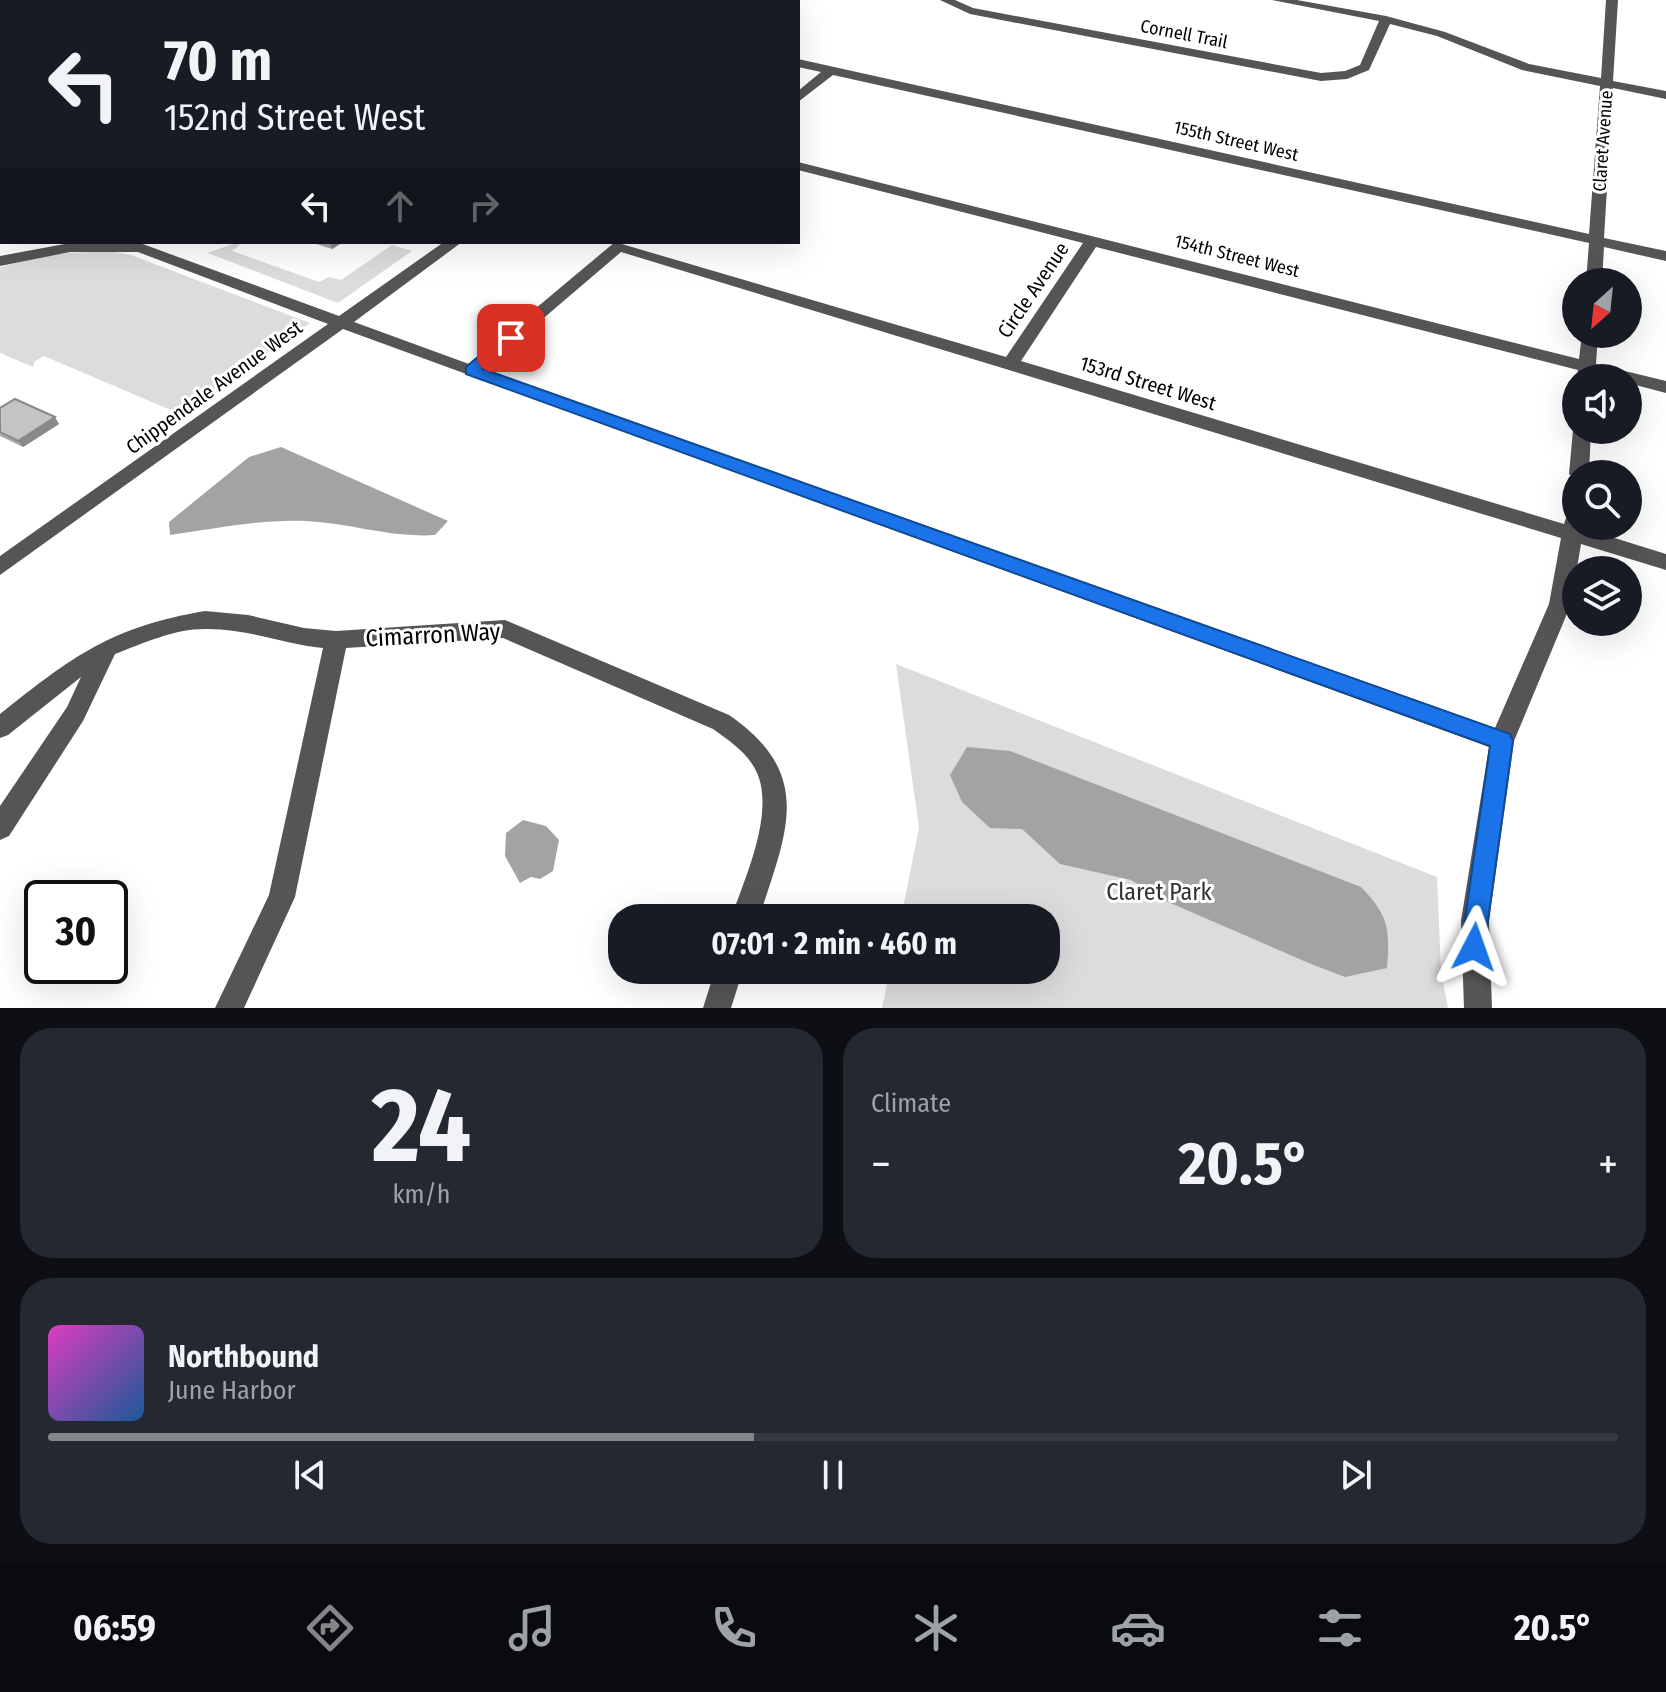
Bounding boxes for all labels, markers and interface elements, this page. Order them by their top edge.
street label: Cornell Trail [1139,15,1230,53]
text: 70 m [164,28,272,95]
icon: left [32,32,136,136]
street label: Claret Avenue [1588,90,1618,192]
text: 152nd Street West [164,96,425,140]
street label: 155th Street West [1172,116,1301,166]
icon: left [294,184,338,228]
icon: ahead [378,184,422,228]
icon: right [462,184,506,228]
street label: 154th Street West [1172,230,1302,282]
street label: Circle Avenue [992,238,1074,342]
north arrow [1562,268,1642,348]
map controls [1562,268,1642,636]
pin [477,304,545,372]
street label: Chippendale Avenue West [121,315,307,459]
icon: arrive [489,316,533,360]
street label: 153rd Street West [1077,351,1220,415]
button: sound [1562,364,1642,444]
button: search [1562,460,1642,540]
button: layers [1562,556,1642,636]
street label: Cimarron Way [365,617,501,653]
park label: Claret Park [1106,878,1213,906]
speed limit sign: 30 [24,880,128,984]
position arrow [1432,905,1516,989]
text: 07:01 · 2 min · 460 m [711,926,957,962]
text: 24 [372,1064,471,1189]
text: Climate [871,1088,951,1119]
text: 20.5° [1179,1128,1310,1200]
text: − [871,1138,891,1191]
text: + [1598,1138,1618,1191]
text: km/h [393,1179,450,1210]
text: Northbound [168,1339,319,1375]
text: June Harbor [168,1375,296,1406]
icon: previous [288,1453,332,1497]
icon: pause [811,1453,855,1497]
icon: next [1334,1453,1378,1497]
icon: directions [302,1600,358,1656]
icon: music [504,1600,560,1656]
icon: phone [706,1600,762,1656]
icon: climate [908,1600,964,1656]
icon: car [1110,1600,1166,1656]
icon: filters [1312,1600,1368,1656]
text: 06:59 [73,1606,156,1650]
text: 20.5° [1514,1606,1593,1650]

